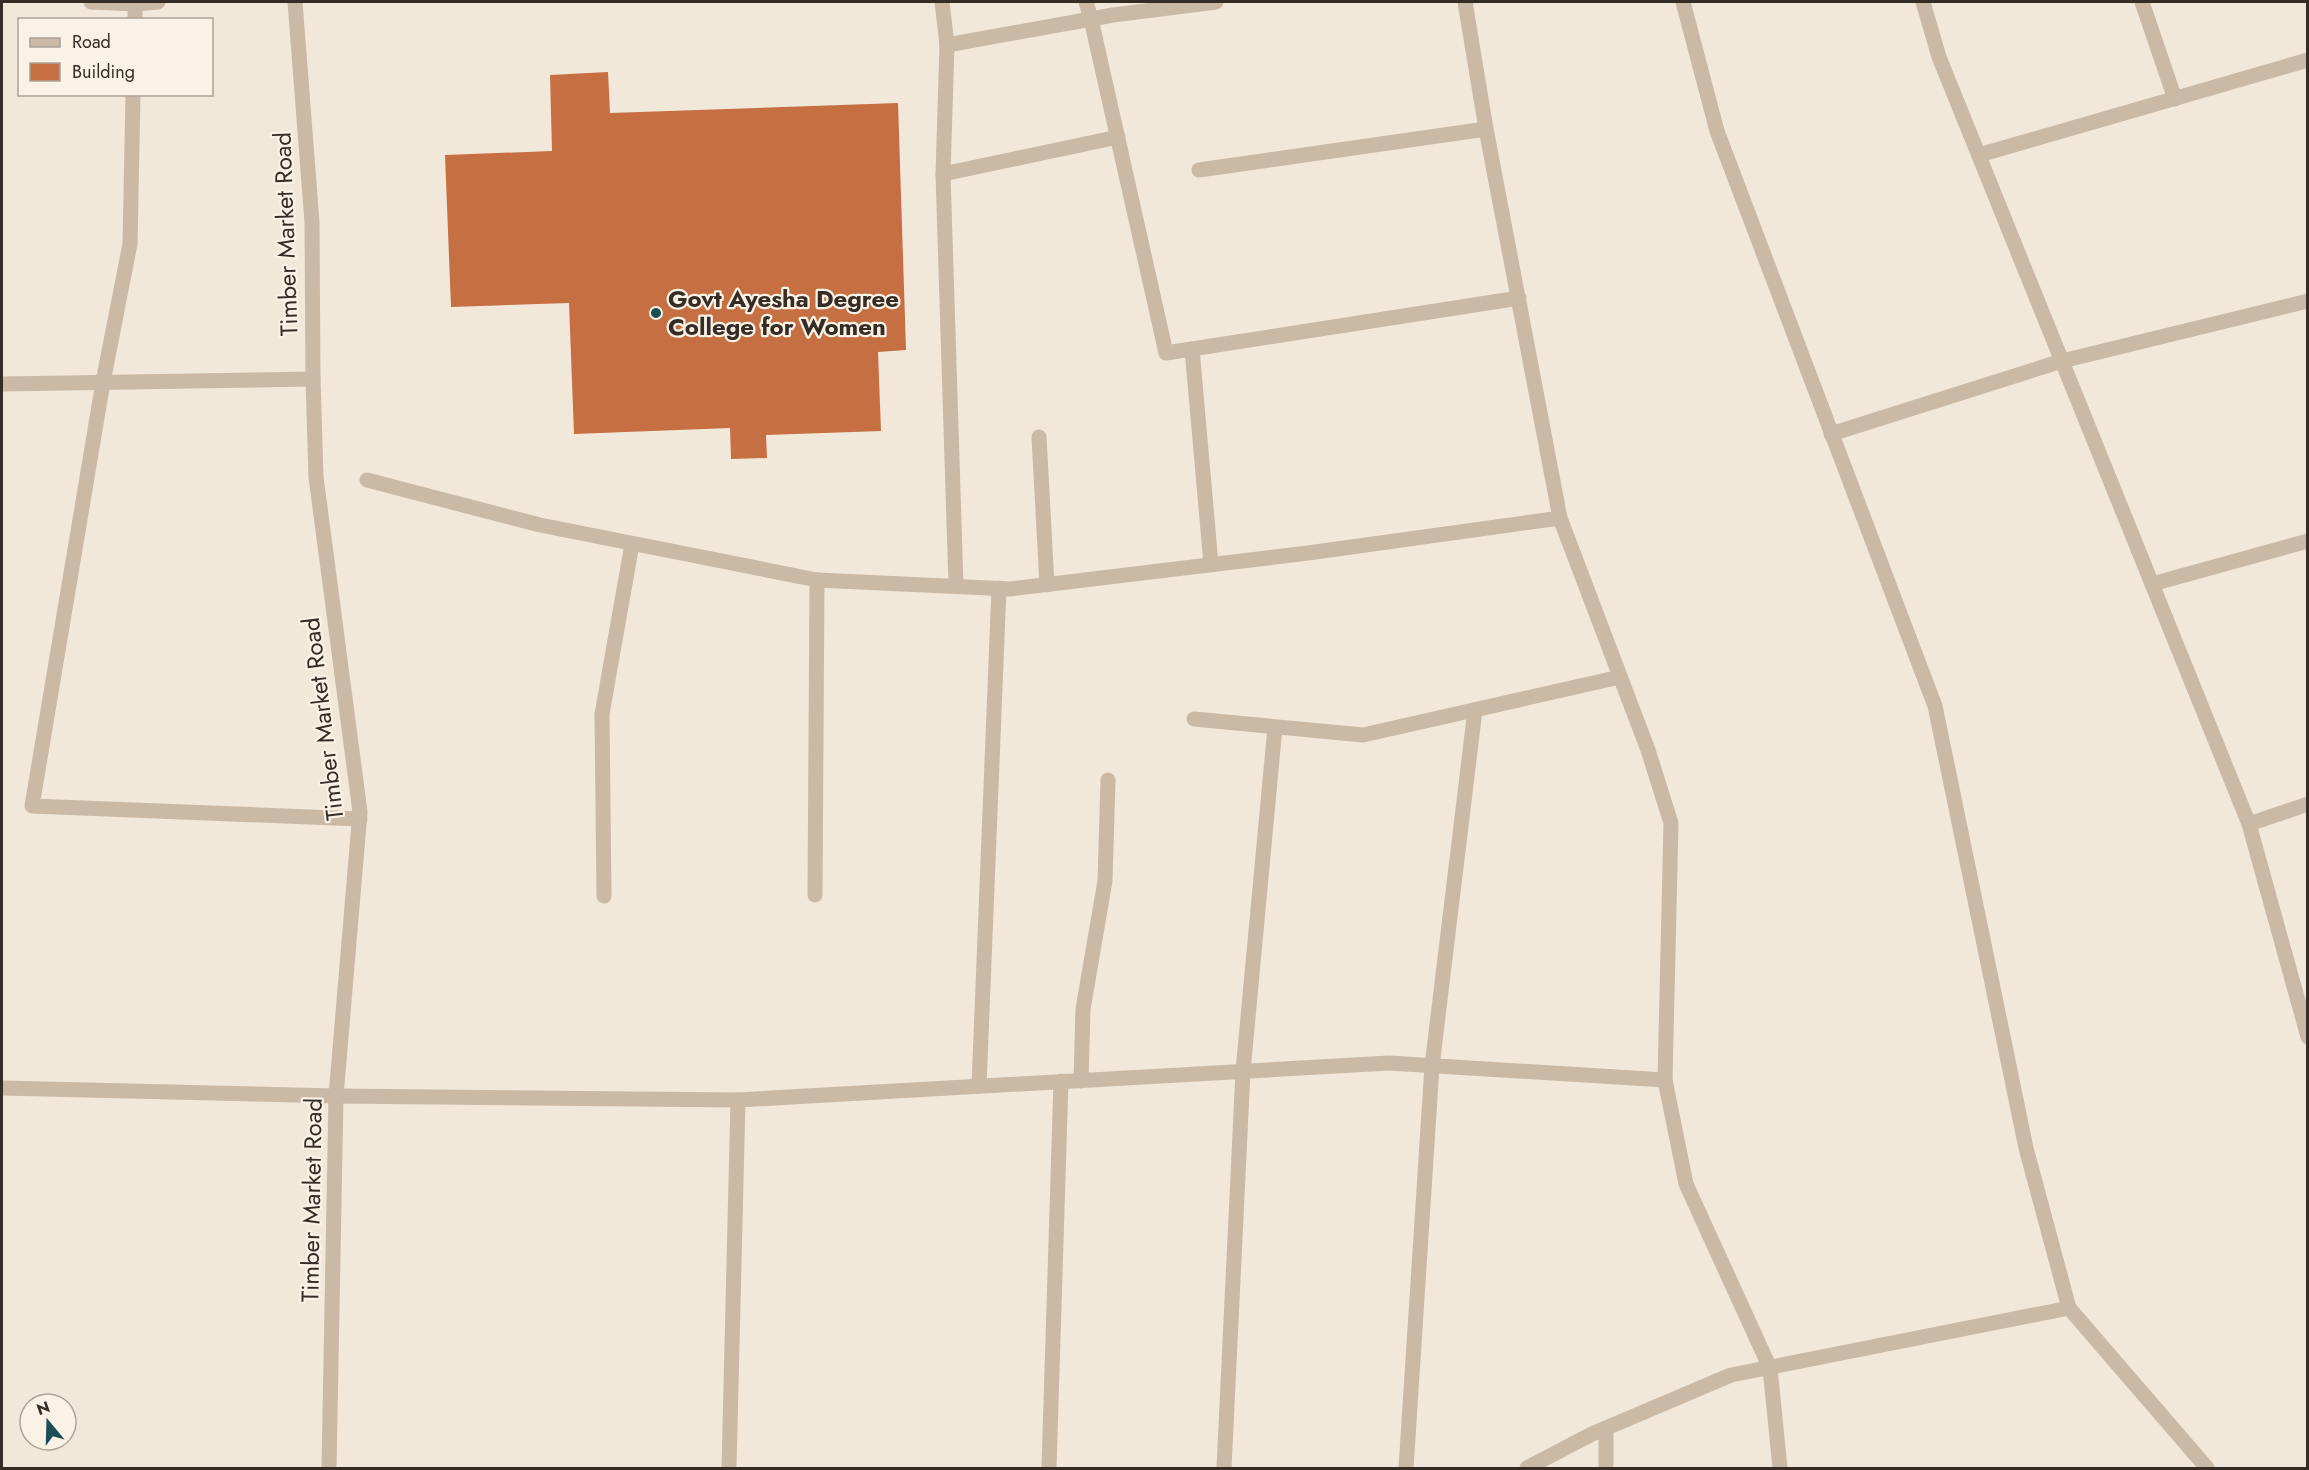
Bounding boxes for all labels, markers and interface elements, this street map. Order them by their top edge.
legend [18,18,213,96]
text: Road [72,29,111,55]
text: Building [72,59,135,85]
street label: Timber Market Road [264,131,307,337]
place label: Govt Ayesha Degree College for Women [668,281,899,344]
marker: Govt Ayesha Degree College for Women [649,306,663,320]
street label: Timber Market Road [293,616,352,822]
street label: Timber Market Road [292,1098,331,1302]
north arrow [18,1392,78,1452]
text: N [34,1395,53,1421]

